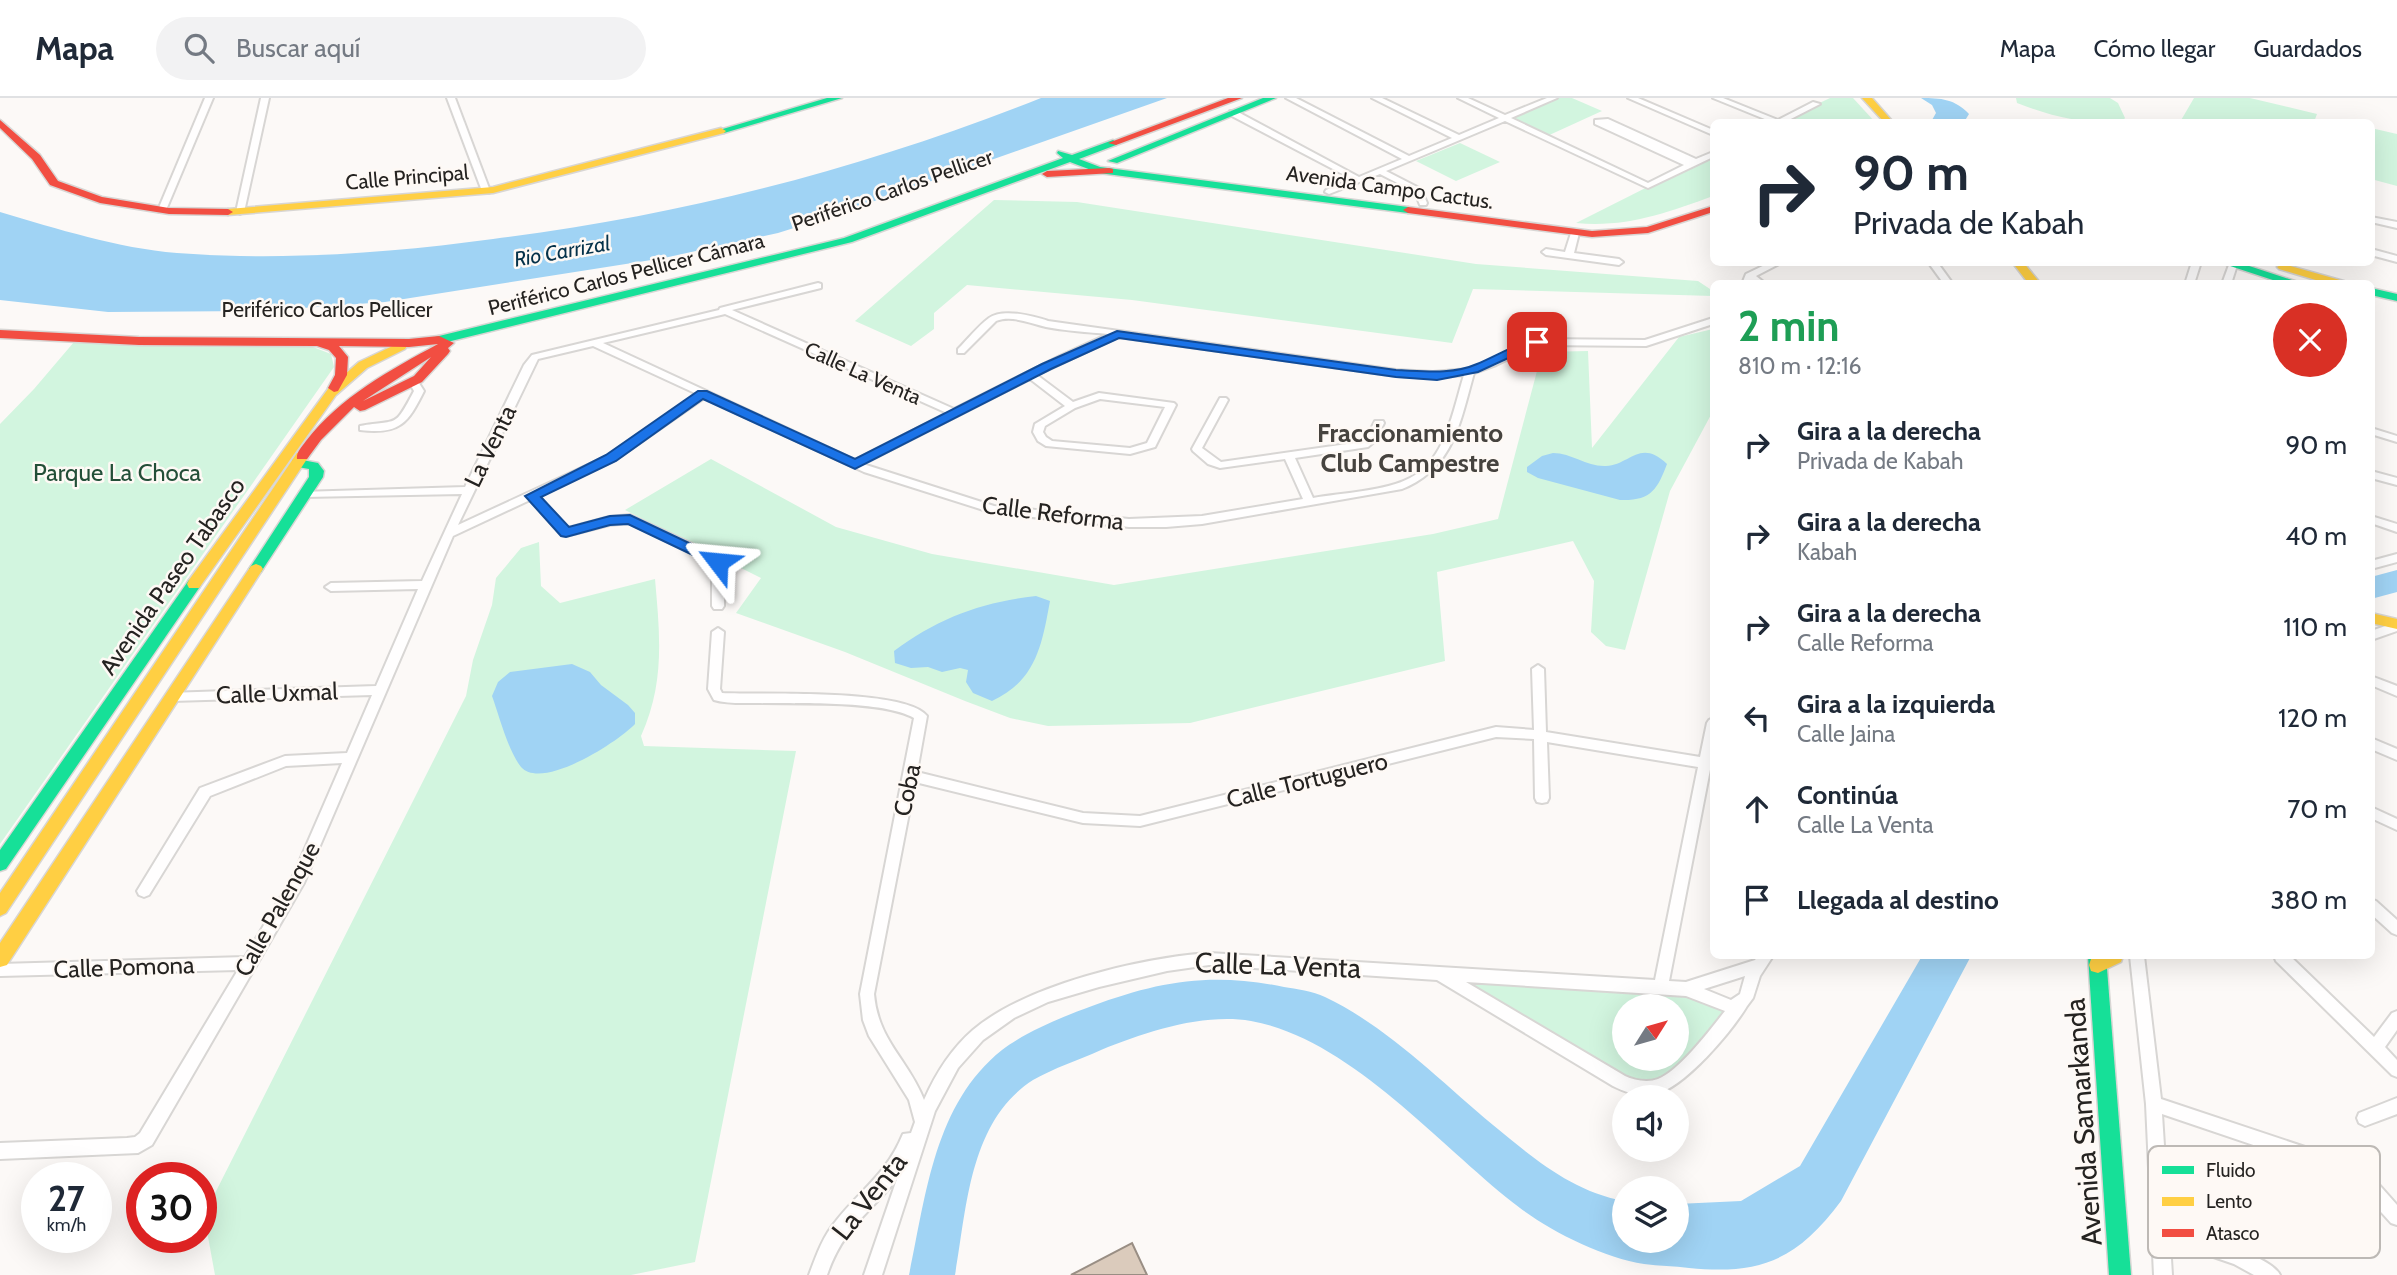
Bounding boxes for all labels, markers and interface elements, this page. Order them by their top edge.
search box [156,17,646,80]
text: Mapa [35,28,114,68]
icon: search [180,29,218,67]
text: Buscar aquí [236,32,360,64]
text: Mapa [2000,34,2056,63]
text: Cómo llegar [2094,34,2215,63]
text: Guardados [2253,34,2362,63]
text: 90 m [1853,143,1969,202]
street label: Periférico Carlos Pellicer [788,144,996,236]
icon: right [1738,147,1829,238]
street label: Calle Principal [344,159,470,195]
street label: Avenida Campo Cactus. [1285,160,1495,214]
text: Privada de Kabah [1853,203,2084,242]
street label: Periférico Carlos Pellicer Cámara [485,228,767,320]
water label: Rio Carrizal [512,230,612,272]
street label: Periférico Carlos Pellicer [222,297,433,322]
text: 2 min [1738,300,1839,352]
button: close [2273,303,2347,377]
pin [1507,312,1567,372]
icon: arrive [1518,323,1556,361]
street label: Calle La Venta [801,336,925,410]
text: 810 m · 12:16 [1738,352,1862,380]
street label: La Venta [458,400,522,492]
text: Gira a la derecha [1797,415,1981,447]
district label: Fraccionamiento Club Campestre [1317,417,1503,479]
icon: right [1738,426,1776,464]
text: 90 m [2285,429,2347,461]
text: Privada de Kabah [1797,447,1963,475]
park label: Parque La Choca [33,458,202,487]
street label: Avenida Paseo Tabasco [93,472,251,680]
street label: Calle Reforma [980,490,1126,536]
text: Gira a la derecha [1797,506,1981,538]
icon: right [1738,517,1776,555]
text: 40 m [2285,520,2347,552]
position arrow [681,525,755,599]
text: Kabah [1797,538,1857,566]
text: Gira a la derecha [1797,597,1981,629]
icon: right [1738,608,1776,646]
text: 110 m [2283,611,2347,643]
text: Calle Reforma [1797,629,1934,657]
street label: Calle Uxmal [216,676,339,710]
text: Gira a la izquierda [1797,688,1995,720]
icon: left [1738,699,1776,737]
text: 120 m [2278,702,2347,734]
text: Calle Jaina [1797,720,1895,748]
street label: Calle Tortuguero [1224,746,1390,814]
street label: Coba [887,761,927,819]
text: Continúa [1797,779,1898,811]
icon: ahead [1738,790,1776,828]
text: 70 m [2287,793,2347,825]
text: Calle La Venta [1797,811,1934,839]
street label: Calle Palenque [228,837,326,981]
icon: arrive [1738,881,1776,919]
text: Llegada al destino [1797,884,1999,916]
text: 380 m [2270,884,2347,916]
street label: Calle La Venta [1194,945,1362,985]
street label: Calle Pomona [53,950,195,984]
north arrow [1612,994,1689,1071]
map controls [1612,994,1689,1253]
street label: Avenida Samarkanda [2057,997,2109,1247]
button: sound [1612,1085,1689,1162]
street label: La Venta [824,1145,914,1247]
legend [2148,1146,2380,1258]
text: Fluido [2206,1159,2255,1182]
speed limit sign: 30 [126,1162,217,1253]
button: layers [1612,1176,1689,1253]
text: 27 [48,1177,85,1220]
text: Lento [2206,1190,2252,1213]
text: km/h [47,1214,86,1236]
text: Atasco [2206,1222,2260,1245]

